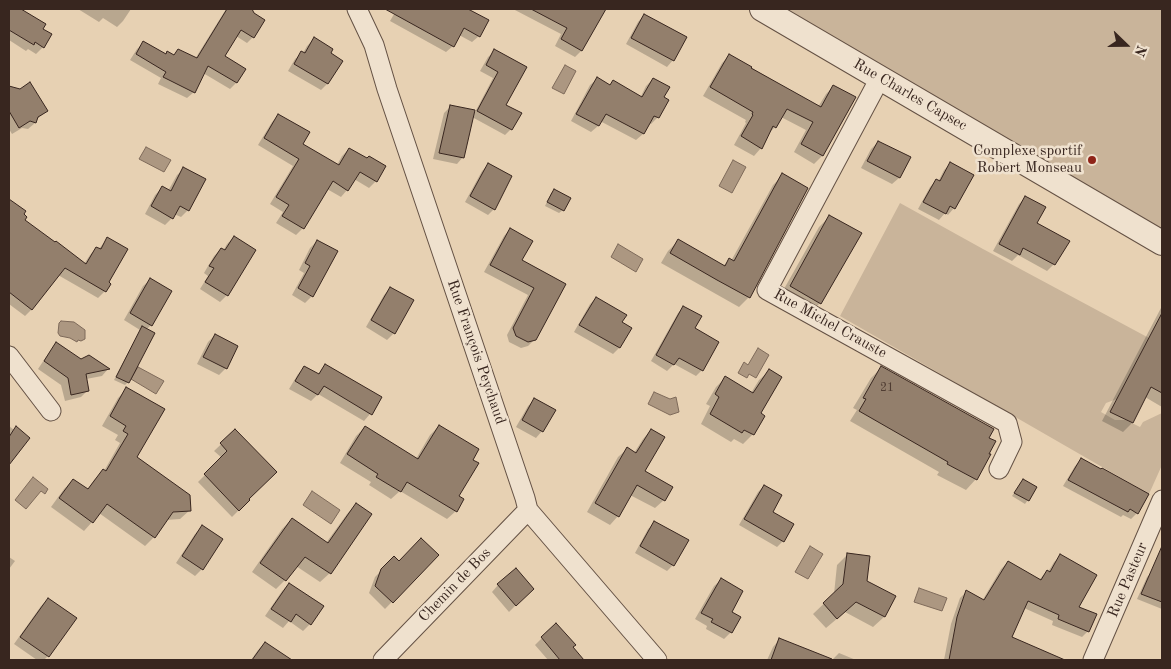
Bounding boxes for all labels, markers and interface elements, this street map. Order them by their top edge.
north arrow [1101,20,1151,70]
text: N [1131,43,1148,58]
street label: Rue Charles Capsec [850,55,970,135]
place label: Complexe sportif Robert Monseau [973,142,1082,177]
marker: Complexe sportif Robert Monseau [1086,154,1098,166]
street label: Rue François Peychaud [443,277,509,427]
street label: Rue Michel Crauste [770,285,890,363]
house number: 21 [880,381,894,395]
street label: Rue Pasteur [1104,540,1152,620]
street label: Chemin de Bos [415,544,495,626]

